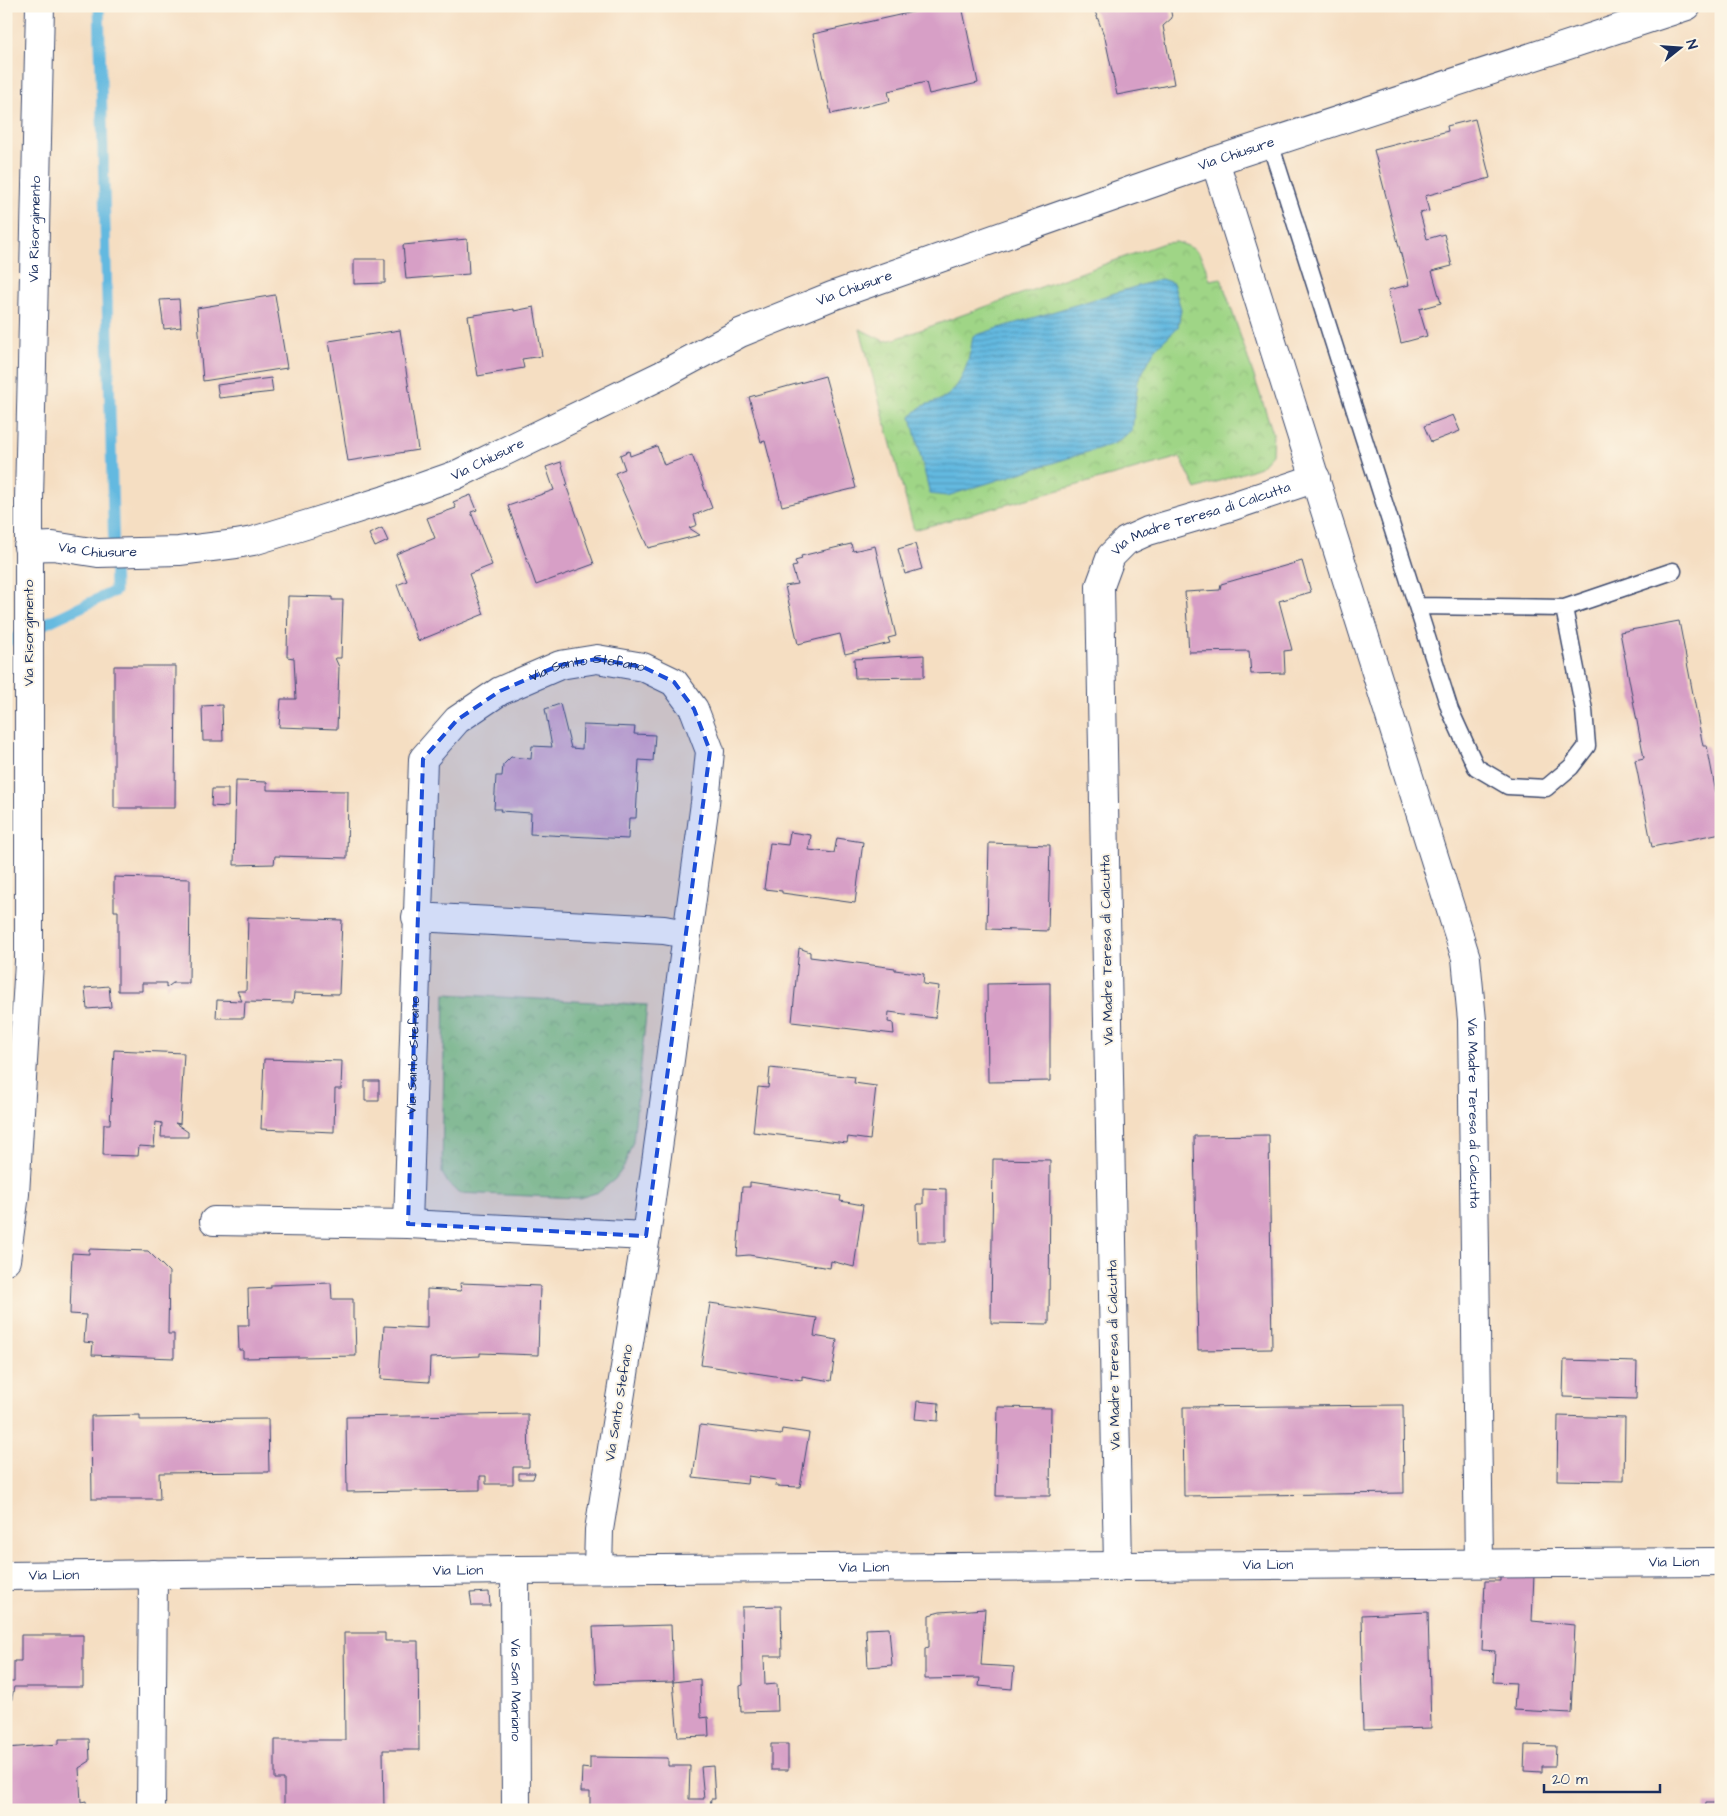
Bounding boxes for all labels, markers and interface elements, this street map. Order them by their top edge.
north arrow [1654,22,1704,72]
text: N [1681,37,1702,52]
street label: Via Chiusure [1195,132,1277,176]
street label: Via Risorgimento [24,175,46,283]
street label: Via Chiusure [813,265,895,311]
street label: Via Chiusure [448,433,528,486]
street label: Via Madre Teresa di Calcutta [1107,477,1293,560]
street label: Via Chiusure [57,537,138,563]
street label: Via Risorgimento [19,580,39,686]
street label: Via Santo Stefano [526,648,647,687]
street label: Via Madre Teresa di Calcutta [1095,855,1119,1045]
street label: Via Santo Stefano [402,995,425,1115]
street label: Via Madre Teresa di Calcutta [1462,1018,1484,1208]
street label: Via Madre Teresa di Calcutta [1102,1260,1126,1450]
street label: Via Santo Stefano [600,1343,638,1463]
street label: Via Lion [1649,1552,1699,1572]
street label: Via Lion [1243,1555,1293,1575]
street label: Via Lion [839,1558,889,1578]
street label: Via Lion [433,1560,483,1581]
street label: Via Lion [29,1565,79,1586]
street label: Via San Mariano [505,1638,526,1742]
scale bar [1544,1761,1661,1793]
text: 20 m [1552,1769,1588,1790]

